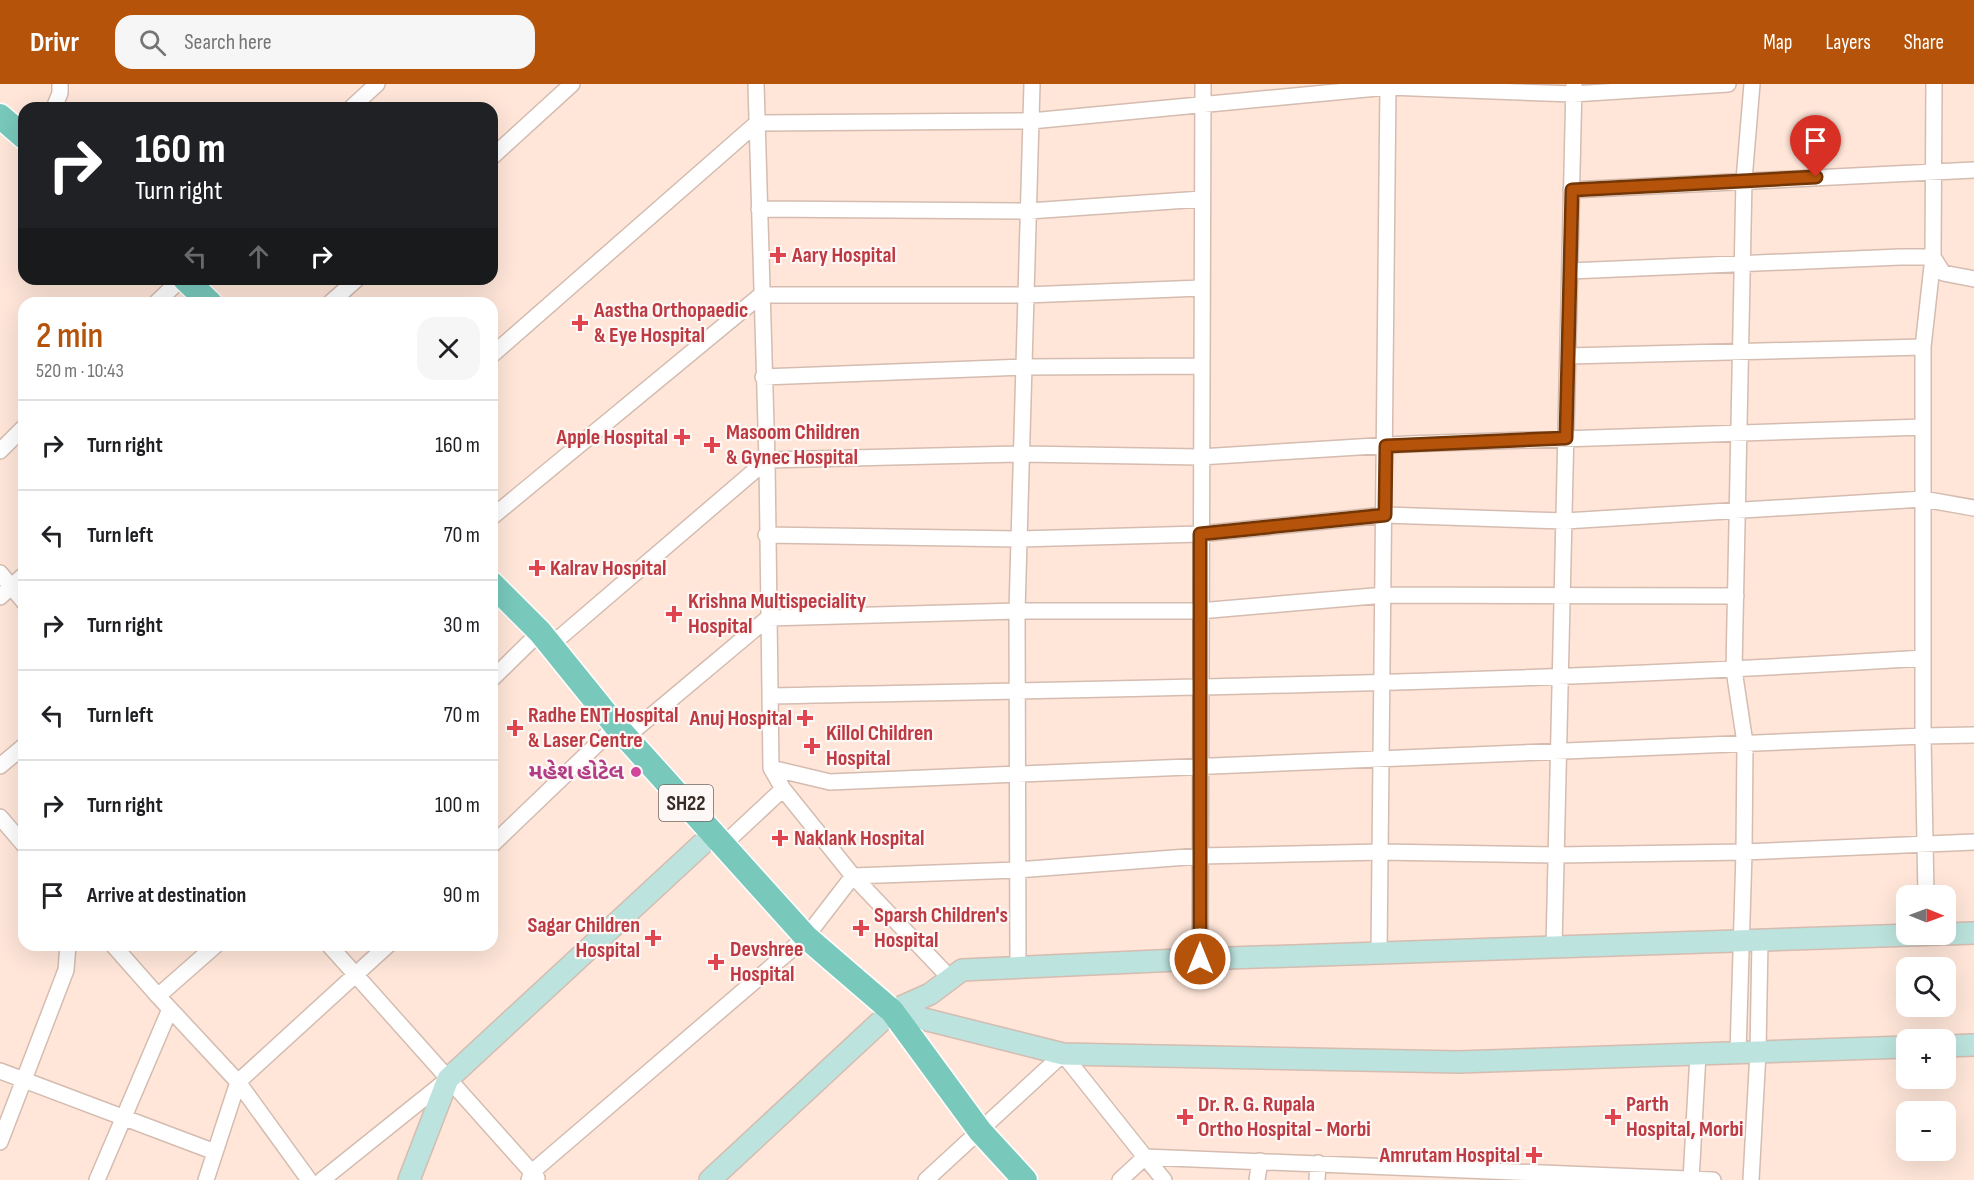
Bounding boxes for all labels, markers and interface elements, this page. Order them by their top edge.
search box [115,15,535,69]
text: Drivr [30,26,79,59]
icon: search [136,26,169,59]
text: Search here [184,29,272,56]
text: Map [1763,30,1792,55]
text: Layers [1825,30,1871,55]
text: Share [1904,30,1944,55]
pin [1790,115,1841,177]
text: 160 m [135,124,226,175]
icon: arrive [1799,124,1832,157]
icon: right [36,126,114,204]
text: Turn right [135,175,222,207]
icon: left [179,240,212,273]
icon: ahead [242,240,275,273]
icon: right [305,240,338,273]
place label: Aary Hospital [791,242,896,269]
marker: Aary Hospital [769,246,787,264]
place label: Aastha Orthopaedic & Eye Hospital [593,297,748,349]
marker: Aastha Orthopaedic & Eye Hospital [571,314,589,332]
text: 2 min [36,315,103,358]
button: close [417,317,480,380]
text: 520 m · 10:43 [36,359,124,383]
place label: Masoom Children & Gynec Hospital [726,419,860,471]
place label: Apple Hospital [555,424,668,451]
marker: Apple Hospital [673,428,691,446]
icon: right [36,429,69,462]
text: Turn right [87,432,163,459]
text: 160 m [435,432,480,459]
marker: Masoom Children & Gynec Hospital [703,436,721,454]
icon: left [36,519,69,552]
text: Turn left [87,522,153,549]
text: 70 m [444,522,480,549]
place label: Kalrav Hospital [550,555,667,582]
marker: Kalrav Hospital [528,559,546,577]
place label: Krishna Multispeciality Hospital [688,588,866,640]
marker: Krishna Multispeciality Hospital [665,605,683,623]
icon: right [36,609,69,642]
text: Turn right [87,612,163,639]
text: 30 m [443,612,480,639]
icon: left [36,699,69,732]
text: Turn left [87,702,153,729]
text: 70 m [444,702,480,729]
place label: Radhe ENT Hospital & Laser Centre [528,702,679,754]
place label: Anuj Hospital [689,705,792,732]
marker: Anuj Hospital [796,709,814,727]
marker: Radhe ENT Hospital & Laser Centre [506,719,524,737]
place label: Killol Children Hospital [826,720,933,772]
marker: Killol Children Hospital [803,737,821,755]
place label: મહેશ હોટેલ [529,759,625,786]
marker: મહેશ હોટેલ [629,765,643,779]
road number: SH22 [659,785,713,821]
icon: right [36,789,69,822]
text: Turn right [87,792,163,819]
text: 100 m [435,792,480,819]
place label: Naklank Hospital [794,825,924,852]
marker: Naklank Hospital [771,829,789,847]
icon: arrive [36,879,69,912]
text: Arrive at destination [87,882,246,909]
text: 90 m [443,882,480,909]
north arrow [1896,885,1956,945]
map controls [1896,885,1956,1161]
place label: Sparsh Children's Hospital [874,902,1008,954]
place label: Sagar Children Hospital [527,912,640,964]
marker: Sparsh Children's Hospital [852,919,870,937]
position arrow [1168,927,1232,991]
marker: Sagar Children Hospital [644,929,662,947]
place label: Devshree Hospital [730,936,803,988]
marker: Devshree Hospital [707,953,725,971]
button: search [1896,957,1956,1017]
button: + [1896,1029,1956,1089]
place label: Dr. R. G. Rupala Ortho Hospital - Morbi [1198,1091,1371,1143]
place label: Parth Hospital, Morbi [1626,1091,1743,1143]
button: − [1896,1101,1956,1161]
marker: Dr. R. G. Rupala Ortho Hospital - Morbi [1176,1108,1194,1126]
marker: Parth Hospital, Morbi [1604,1108,1622,1126]
place label: Amrutam Hospital [1379,1142,1520,1169]
marker: Amrutam Hospital [1525,1146,1543,1164]

